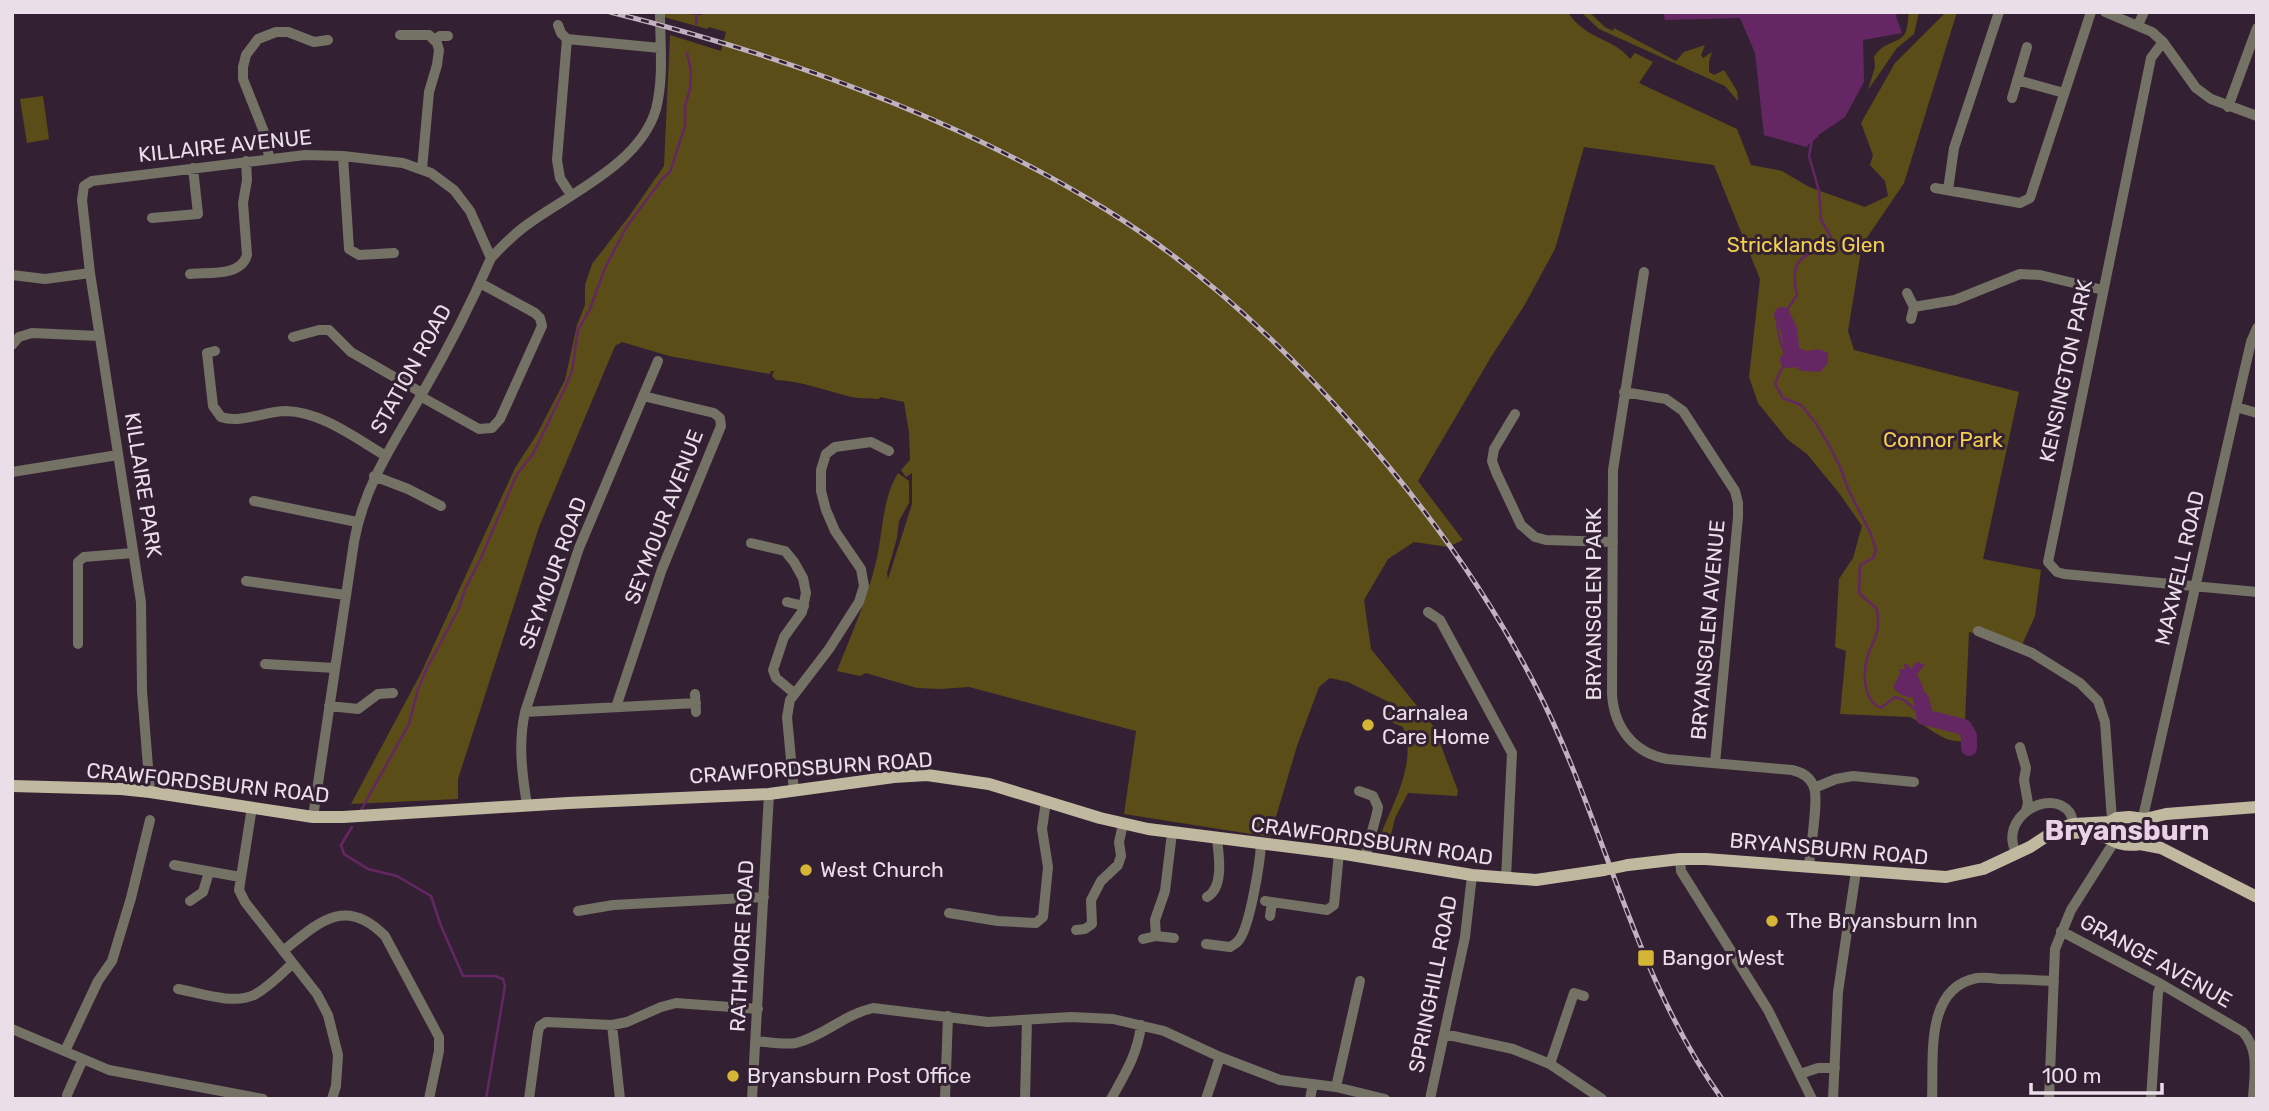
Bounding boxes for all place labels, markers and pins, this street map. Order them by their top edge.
place label: Carnalea Care Home [1382,700,1490,749]
marker: Carnalea Care Home [1360,717,1376,733]
place label: West Church [820,857,944,882]
marker: West Church [798,862,814,878]
place label: The Bryansburn Inn [1786,908,1978,933]
marker: The Bryansburn Inn [1764,913,1780,929]
place label: Bangor West [1662,945,1784,970]
marker: Bangor West [1636,948,1656,968]
place label: Bryansburn Post Office [747,1063,971,1088]
marker: Bryansburn Post Office [725,1068,741,1084]

